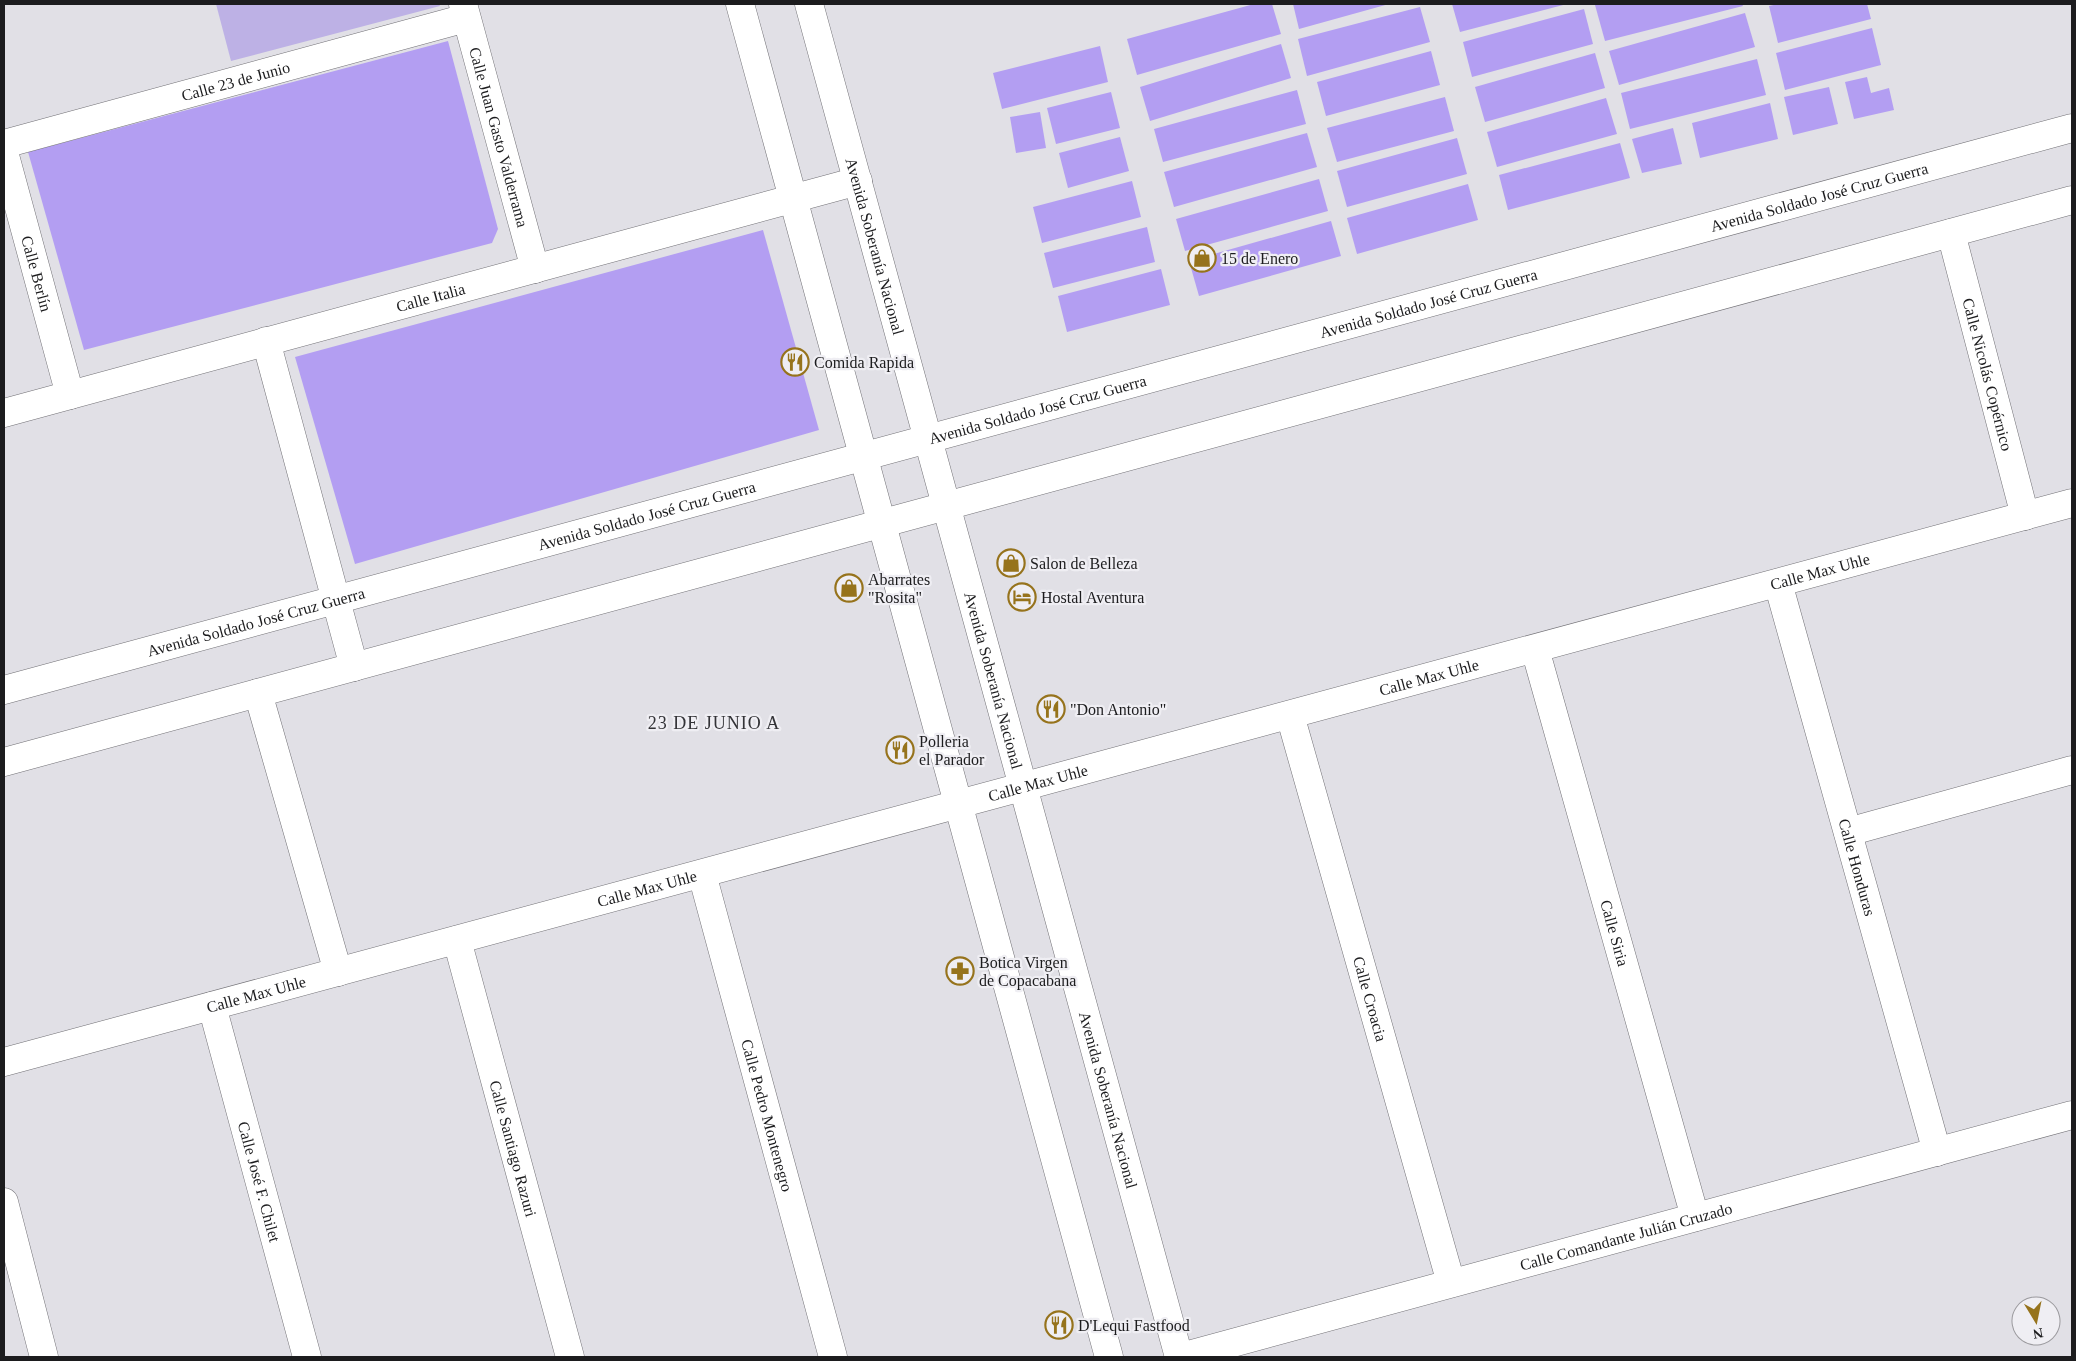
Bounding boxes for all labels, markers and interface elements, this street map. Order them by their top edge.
street label: Calle Juan Gasto Valderrama [466,45,531,229]
street label: Calle 23 de Junio [180,58,292,104]
street label: Avenida Soberanía Nacional [842,156,907,337]
street label: Avenida Soldado José Cruz Guerra [1709,160,1930,235]
street label: Calle Berlín [18,234,55,313]
shop icon: 15 de Enero [1187,243,1217,273]
place label: 15 de Enero [1221,250,1298,267]
street label: Avenida Soldado José Cruz Guerra [1318,266,1539,341]
street label: Calle Italia [394,280,467,315]
street label: Calle Nicolás Copérnico [1959,296,2016,453]
restaurant icon: Comida Rapida [780,347,810,377]
place label: Comida Rapida [814,354,914,372]
street label: Avenida Soldado José Cruz Guerra [927,372,1148,447]
street label: Avenida Soldado José Cruz Guerra [536,478,757,553]
shop icon: Salon de Belleza [996,548,1026,578]
street label: Calle Max Uhle [1768,550,1872,593]
place label: Salon de Belleza [1030,555,1138,572]
place label: Abarrates "Rosita" [868,571,930,606]
shop icon: Abarrates "Rosita" [834,573,864,603]
hotel icon: Hostal Aventura [1007,582,1037,612]
street label: Avenida Soldado José Cruz Guerra [145,584,367,660]
place label: Hostal Aventura [1041,589,1144,606]
street label: Avenida Soberanía Nacional [961,590,1026,771]
street label: Calle Max Uhle [1377,656,1481,699]
restaurant icon: "Don Antonio" [1036,694,1066,724]
place label: "Don Antonio" [1070,701,1166,718]
district label: 23 DE JUNIO A [648,713,780,733]
place label: Polleria el Parador [919,733,985,768]
restaurant icon: Polleria el Parador [885,735,915,765]
street label: Calle Max Uhle [986,761,1090,805]
street label: Calle Honduras [1835,817,1879,918]
street label: Calle Max Uhle [595,867,699,910]
street label: Calle Siria [1597,898,1632,968]
place label: Botica Virgen de Copacabana [979,954,1076,990]
street label: Calle Croacia [1350,955,1390,1043]
pharmacy icon: Botica Virgen de Copacabana [945,956,975,986]
street label: Calle Max Uhle [205,973,308,1016]
street label: Avenida Soberanía Nacional [1076,1009,1141,1191]
street label: Calle Pedro Montenegro [738,1037,796,1194]
street label: Calle Santiago Razuri [486,1079,540,1219]
street label: Calle José F. Chilet [235,1120,284,1244]
street label: Calle Comandante Julián Cruzado [1518,1200,1734,1274]
north arrow [2011,1296,2061,1346]
restaurant icon: D'Lequi Fastfood [1044,1310,1074,1340]
place label: D'Lequi Fastfood [1078,1317,1190,1335]
text: N [2032,1325,2044,1342]

